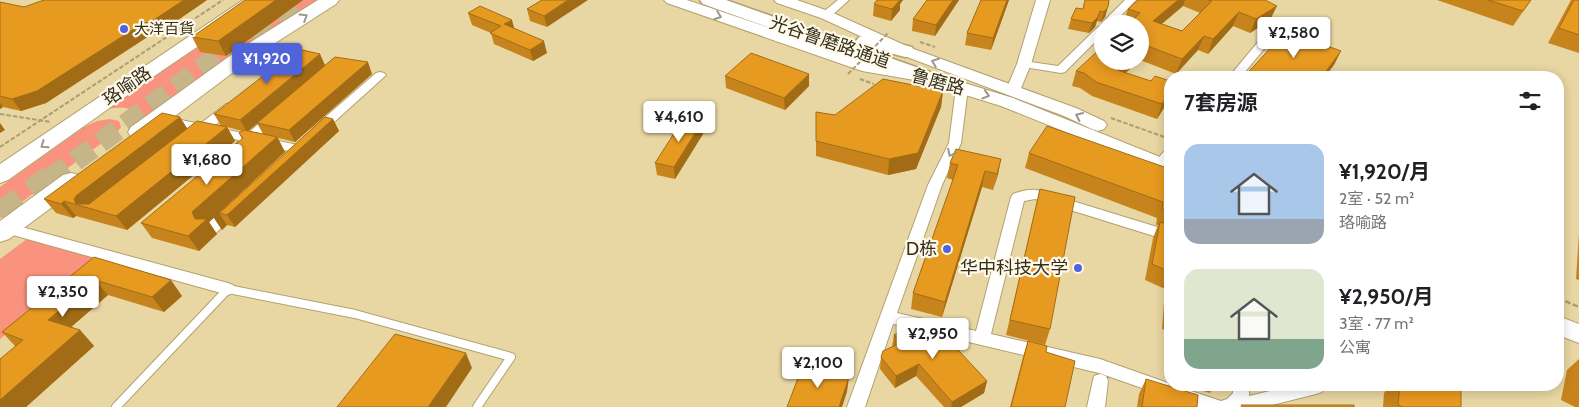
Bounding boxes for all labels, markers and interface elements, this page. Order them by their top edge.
one-way arrow [714,10,722,20]
street label: 光谷鲁磨路通道 [767,11,893,73]
one-way arrow [298,13,307,23]
map controls [1094,15,1149,70]
button: layers [1094,15,1149,70]
pin: ¥2,580 [1253,17,1335,59]
place label: 大洋百貨 [134,20,194,38]
marker: 大洋百貨 [118,23,130,35]
text: ¥2,580 [1268,23,1320,42]
pin: ¥1,920 [226,42,308,85]
text: ¥1,920 [243,49,291,68]
one-way arrow [931,58,940,68]
street label: 珞喻路 [99,62,155,110]
street label: 鲁磨路 [909,64,967,100]
icon: filters [1516,87,1544,115]
one-way arrow [982,90,990,100]
text: 7套房源 [1184,90,1258,115]
pin: ¥4,610 [638,100,720,143]
text: ¥4,610 [654,107,704,126]
one-way arrow [1075,112,1084,122]
one-way arrow [40,139,49,148]
pin: ¥1,680 [166,144,248,186]
one-way arrow [947,147,957,156]
text: ¥1,680 [182,150,232,169]
text: ¥1,920/月 [1339,159,1430,184]
icon: home [1224,164,1284,224]
text: 2室 · 52 m² [1339,189,1414,208]
text: 珞喻路 [1339,213,1387,232]
place label: D栋 [906,238,937,260]
marker: D栋 [941,243,953,255]
place label: 华中科技大学 [960,257,1068,279]
marker: 华中科技大学 [1072,262,1084,274]
pin: ¥2,350 [22,276,104,318]
text: ¥2,350 [38,282,88,301]
text: ¥2,950/月 [1339,284,1434,309]
icon: home [1224,289,1284,349]
text: 3室 · 77 m² [1339,314,1414,333]
pin: ¥2,950 [892,318,974,360]
text: ¥2,950 [908,324,958,343]
text: 公寓 [1339,338,1371,357]
pin: ¥2,100 [777,346,859,389]
text: ¥2,100 [793,353,843,372]

